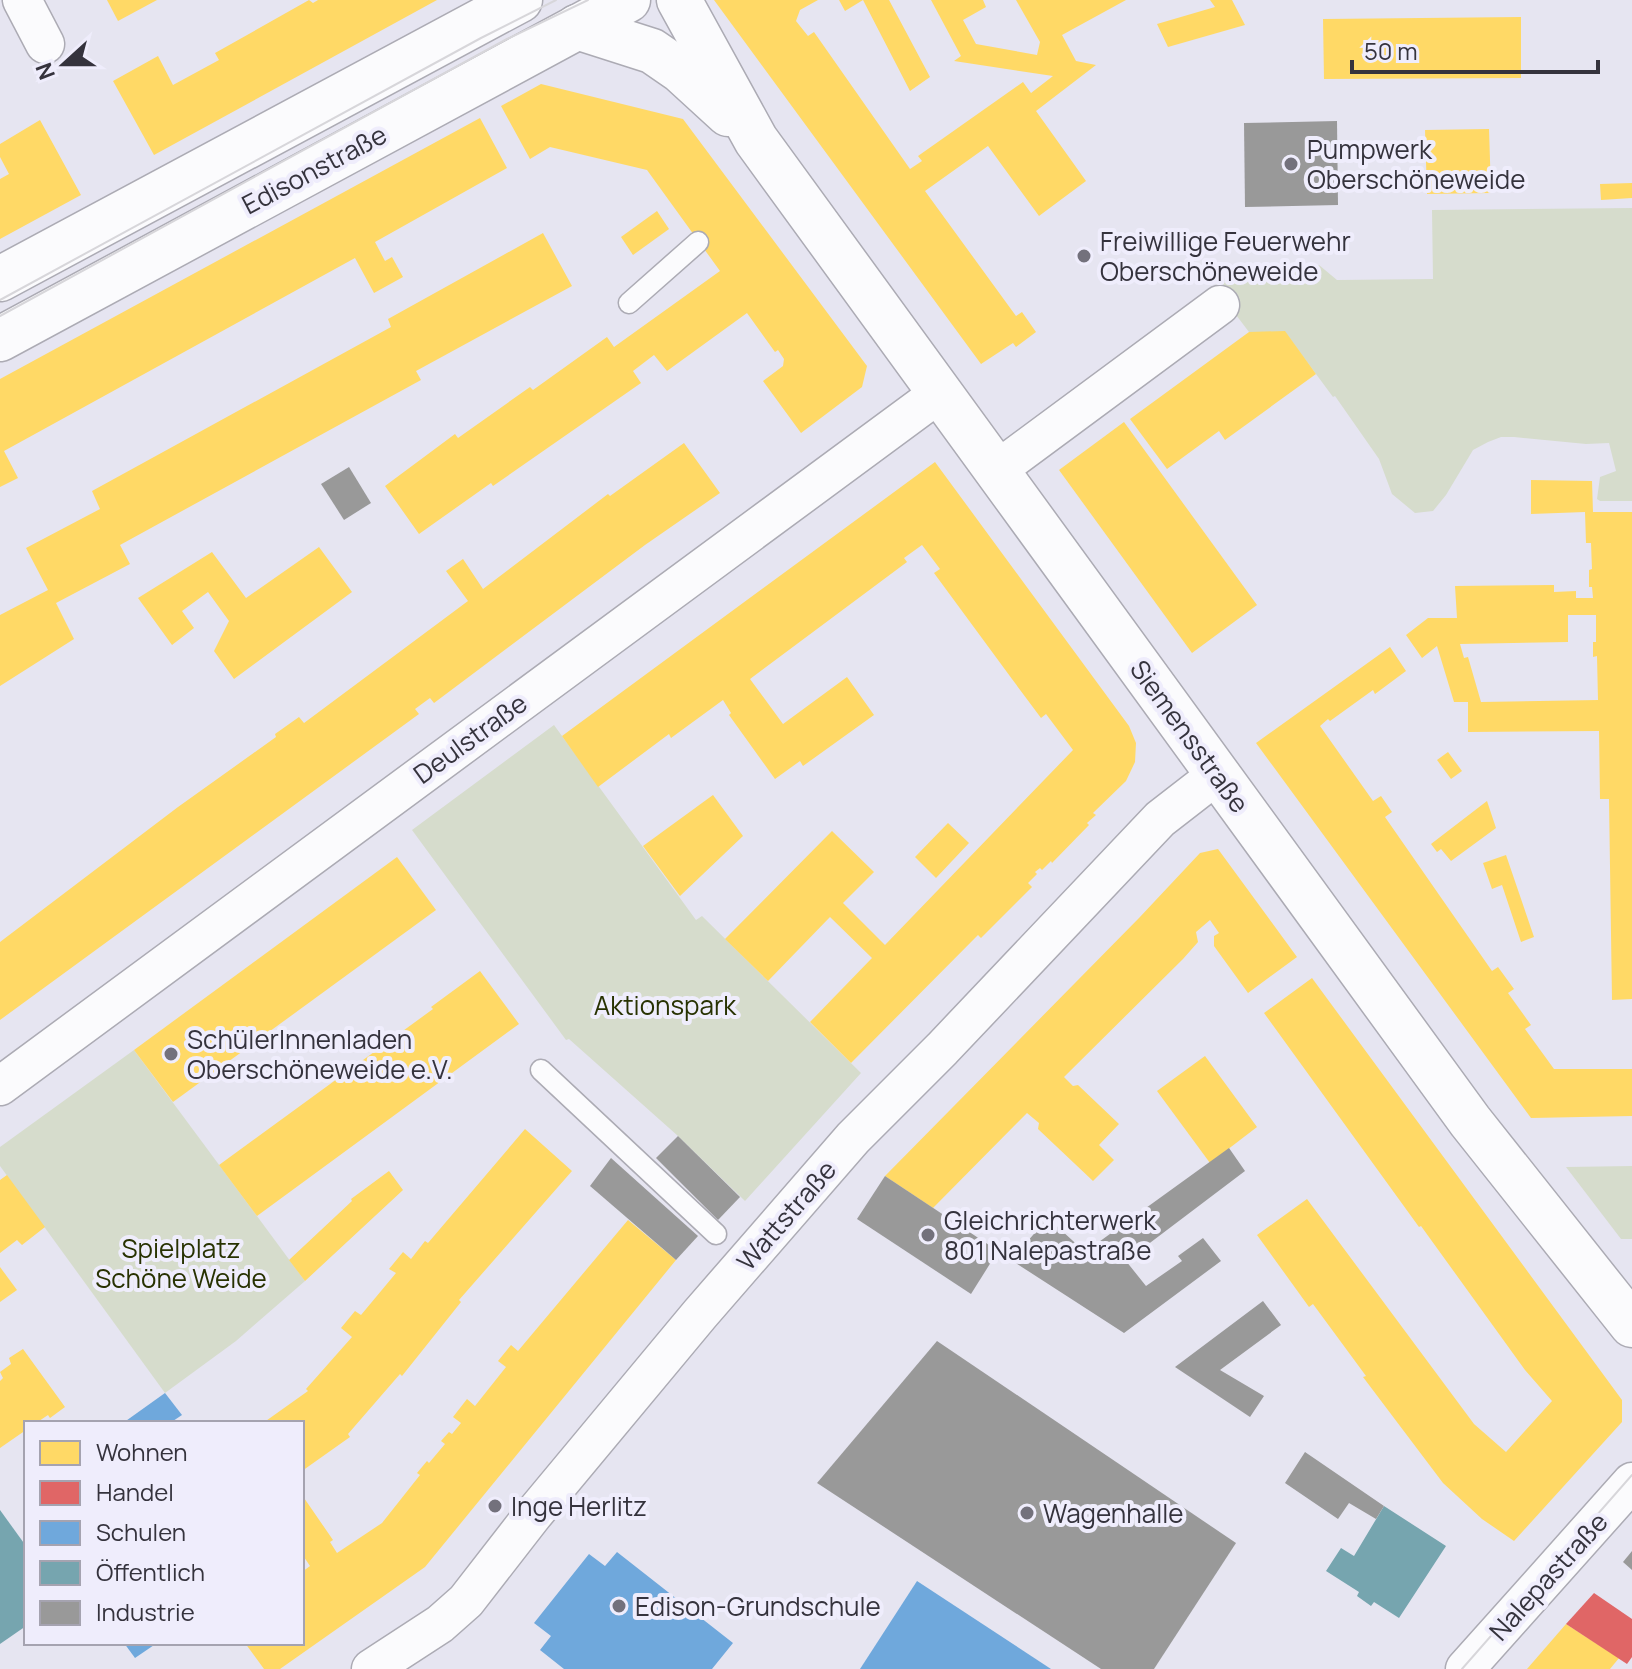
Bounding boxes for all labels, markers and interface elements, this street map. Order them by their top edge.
north arrow [24,24,104,104]
scale bar [1352,24,1598,74]
text: 50 m [1364,34,1418,67]
text: N [28,58,62,84]
street label: Edisonstraße [235,116,393,222]
place label: Pumpwerk Oberschöneweide [1307,131,1525,197]
marker: Pumpwerk Oberschöneweide [1282,155,1300,173]
place label: Freiwillige Feuerwehr Oberschöneweide [1100,223,1351,289]
marker: Freiwillige Feuerwehr Oberschöneweide [1075,247,1093,265]
street label: Siemensstraße [1122,652,1258,820]
street label: Deulstraße [406,685,534,791]
park label: Aktionspark [594,987,737,1023]
place label: SchülerInnenladen Oberschöneweide e.V. [187,1021,453,1087]
marker: SchülerInnenladen Oberschöneweide e.V. [162,1045,180,1063]
street label: Wattstraße [728,1152,844,1278]
place label: Gleichrichterwerk 801 Nalepastraße [944,1202,1157,1268]
marker: Gleichrichterwerk 801 Nalepastraße [919,1226,937,1244]
park label: Spielplatz Schöne Weide [95,1230,267,1296]
legend [24,1421,304,1645]
text: Wohnen [96,1435,188,1468]
text: Handel [96,1475,174,1508]
place label: Inge Herlitz [511,1488,647,1524]
place label: Wagenhalle [1043,1495,1183,1531]
marker: Inge Herlitz [486,1497,504,1515]
marker: Wagenhalle [1018,1504,1036,1522]
street label: Nalepastraße [1481,1504,1615,1648]
text: Schulen [96,1515,186,1548]
text: Öffentlich [96,1555,205,1588]
place label: Edison-Grundschule [635,1588,881,1624]
text: Industrie [96,1595,195,1628]
marker: Edison-Grundschule [610,1597,628,1615]

